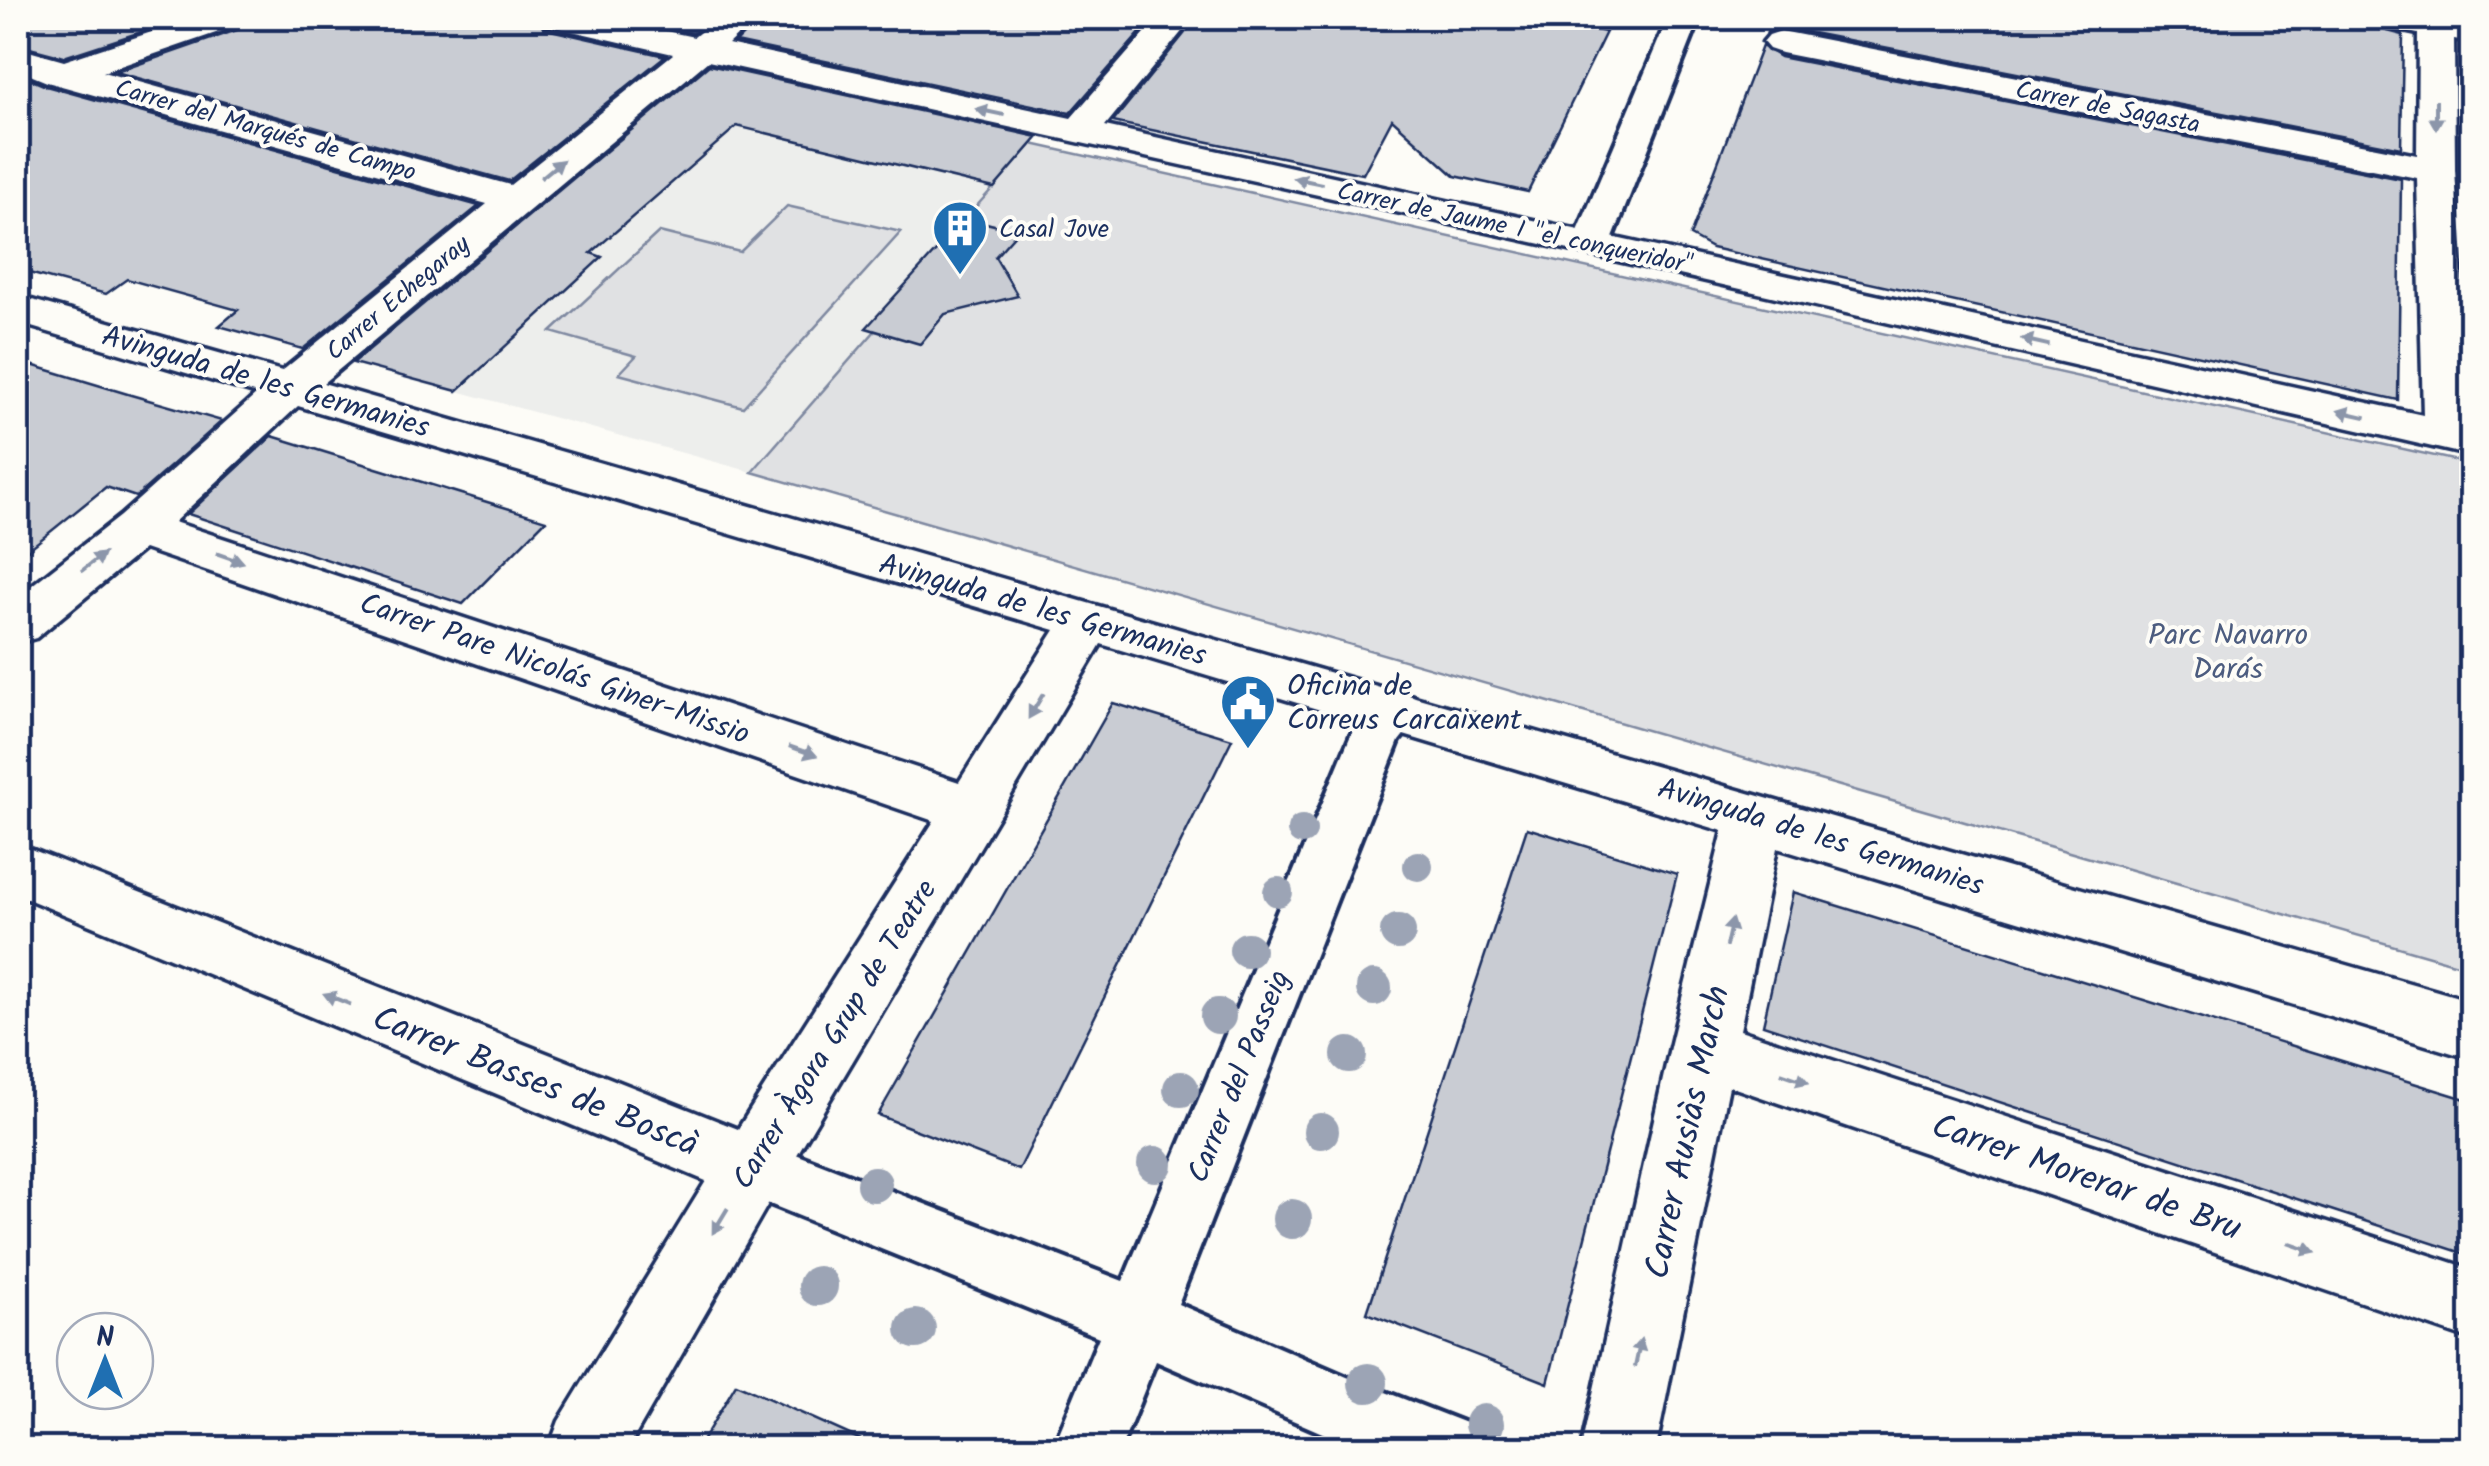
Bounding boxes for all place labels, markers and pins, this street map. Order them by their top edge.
building icon: Casal Jove [930,198,990,277]
place label: Casal Jove [999,210,1109,250]
place label: Oficina de Correus Carcaixent [1287,663,1522,745]
public building icon: Oficina de Correus Carcaixent [1218,672,1278,751]

